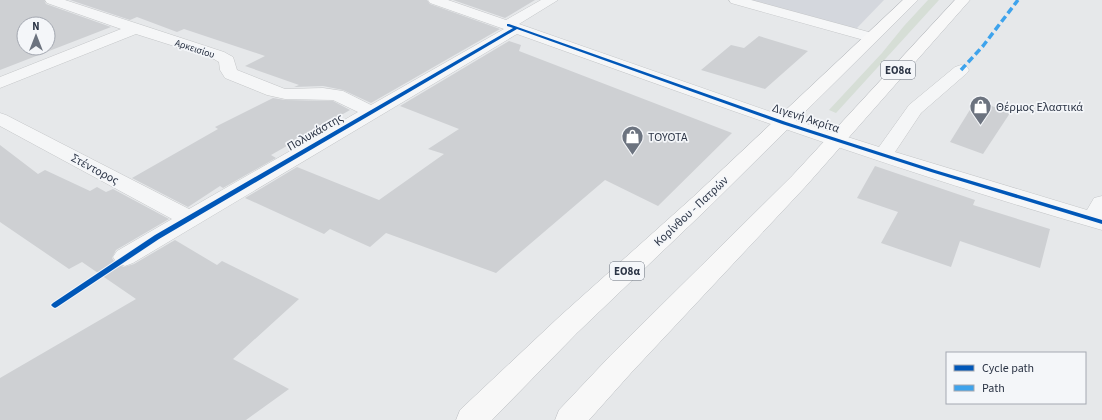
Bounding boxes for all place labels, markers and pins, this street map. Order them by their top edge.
shop icon: Θέρμος Ελαστικά [967,94,993,127]
place label: Θέρμος Ελαστικά [996,99,1083,116]
shop icon: TOYOTA [619,124,645,157]
place label: TOYOTA [648,129,688,146]

